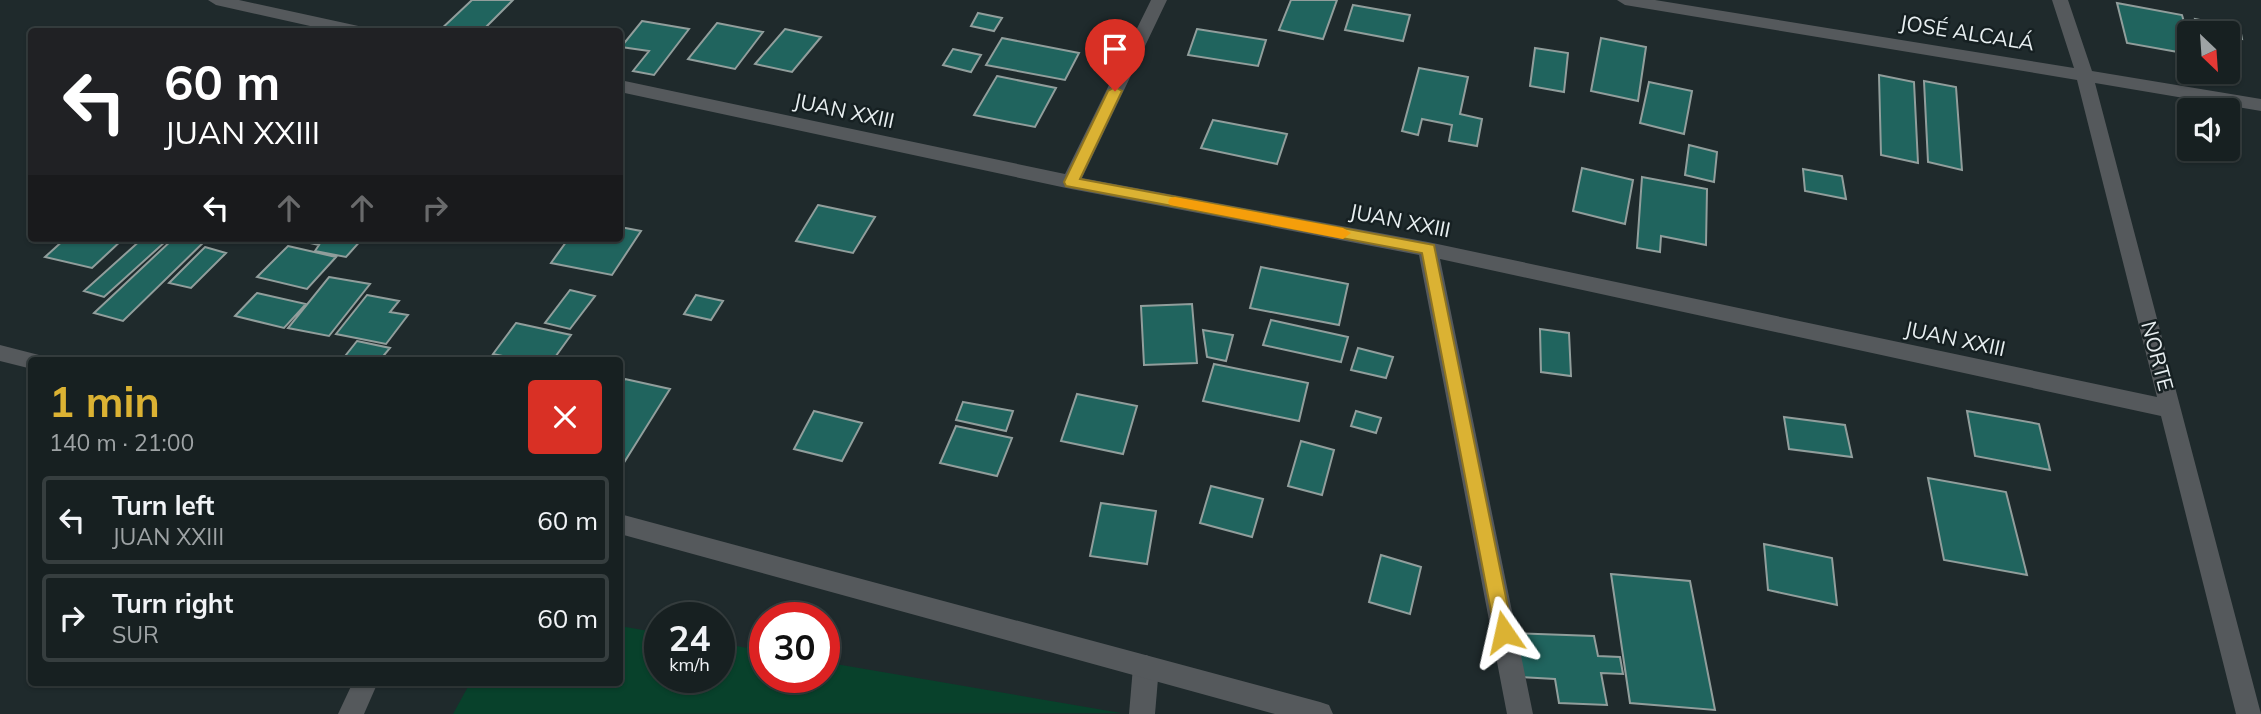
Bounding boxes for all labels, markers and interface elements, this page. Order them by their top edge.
street label: JOSÉ ALCALÁ [1898,9,2037,56]
pin [1085,19,1145,91]
north arrow [2177,21,2240,84]
map controls [2177,21,2240,161]
icon: arrive [1096,30,1134,68]
text: 60 m [164,51,280,112]
icon: left [49,56,140,147]
street label: JUAN XXIII [791,87,897,133]
button: sound [2177,98,2240,161]
text: JUAN XXIII [164,112,320,152]
icon: left [197,189,235,227]
icon: ahead [270,189,308,227]
icon: ahead [343,189,381,227]
icon: right [416,189,454,227]
street label: JUAN XXIII [1347,197,1453,243]
street label: JUAN XXIII [1902,315,2008,361]
street label: NORTE [2136,318,2180,393]
text: 1 min [49,375,160,428]
button: close [528,380,602,454]
text: 140 m · 21:00 [49,428,194,457]
text: Turn left [112,489,214,522]
icon: left [53,501,91,539]
text: 60 m [537,504,598,537]
text: JUAN XXIII [112,522,224,551]
text: Turn right [112,587,233,620]
position arrow [1467,595,1541,669]
icon: right [53,599,91,637]
text: 60 m [537,602,598,635]
speed limit sign: 30 [749,602,840,693]
text: 24 [668,616,711,660]
text: SUR [112,620,159,649]
text: km/h [669,653,710,676]

